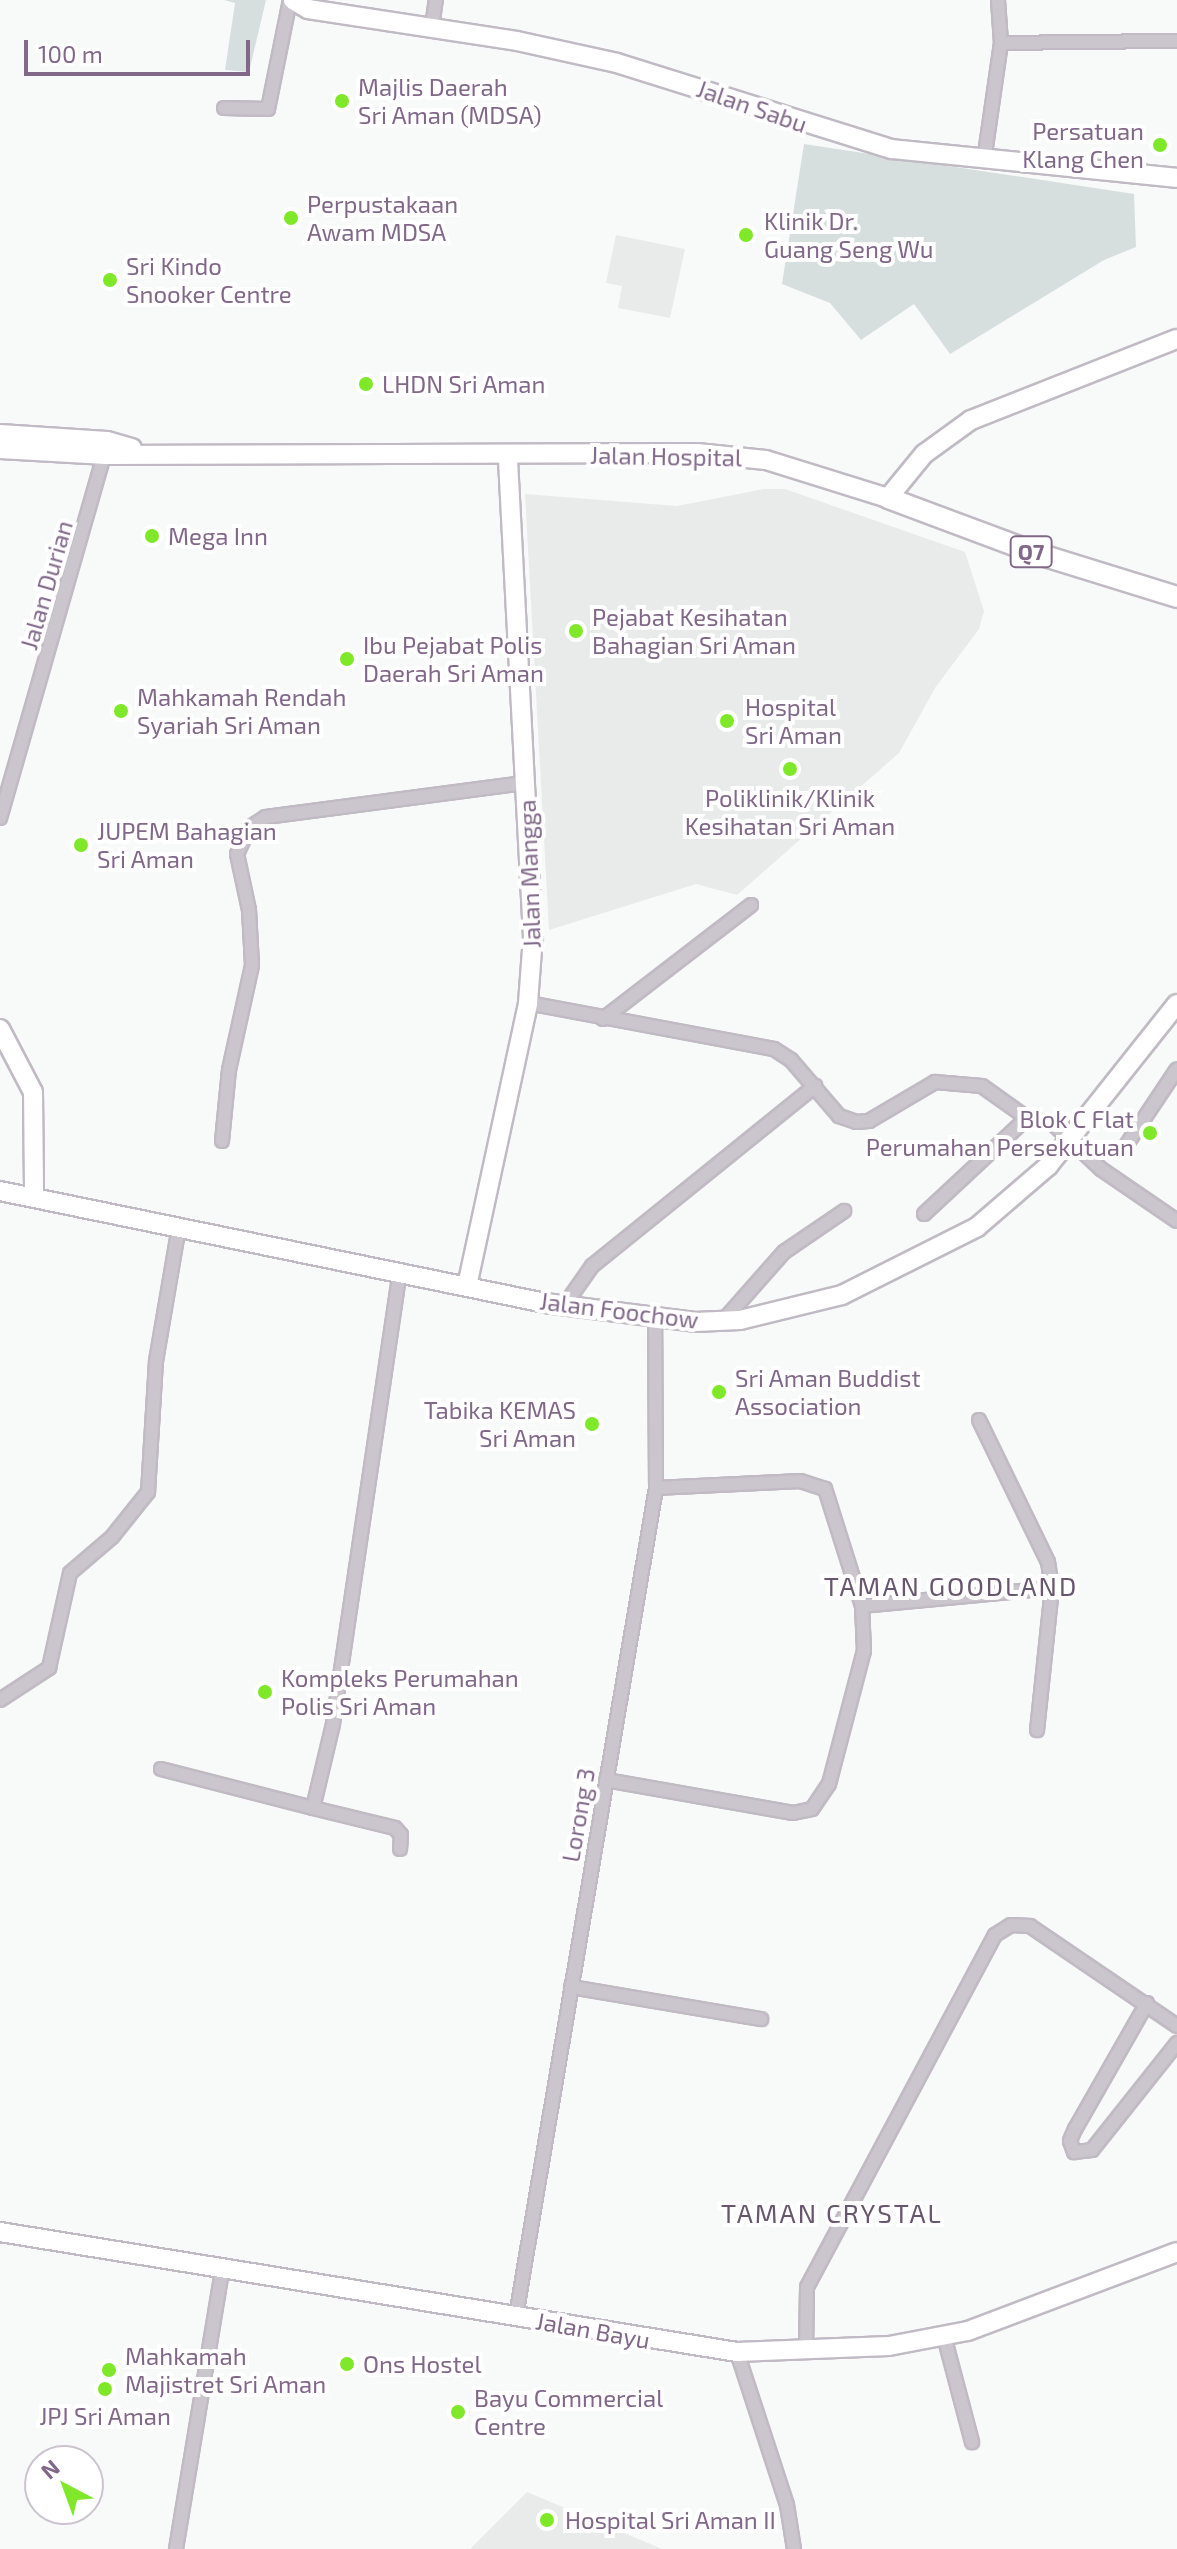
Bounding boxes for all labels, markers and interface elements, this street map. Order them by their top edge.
scale bar [28,24,254,74]
text: 100 m [38,39,103,68]
place label: Majlis Daerah Sri Aman (MDSA) [358,73,542,129]
street label: Jalan Sabu [693,74,811,138]
marker: Majlis Daerah Sri Aman (MDSA) [333,92,351,110]
place label: Persatuan Klang Chen [1022,117,1144,173]
marker: Persatuan Klang Chen [1151,136,1169,154]
place label: Perpustakaan Awam MDSA [307,190,458,246]
place label: Klinik Dr. Guang Seng Wu [764,207,934,263]
marker: Perpustakaan Awam MDSA [282,209,300,227]
marker: Klinik Dr. Guang Seng Wu [735,224,757,246]
place label: Sri Kindo Snooker Centre [126,252,292,308]
marker: Sri Kindo Snooker Centre [101,271,119,289]
place label: LHDN Sri Aman [382,370,546,398]
marker: LHDN Sri Aman [357,375,375,393]
street label: Jalan Hospital [590,440,742,472]
street label: Jalan Durian [14,517,78,653]
place label: Mega Inn [168,522,268,550]
marker: Mega Inn [143,527,161,545]
road number: Q7 [1009,534,1053,570]
place label: Pejabat Kesihatan Bahagian Sri Aman [592,603,796,659]
marker: Pejabat Kesihatan Bahagian Sri Aman [567,622,585,640]
place label: Ibu Pejabat Polis Daerah Sri Aman [363,631,545,687]
marker: Ibu Pejabat Polis Daerah Sri Aman [338,650,356,668]
place label: Mahkamah Rendah Syariah Sri Aman [137,683,346,739]
place label: Hospital Sri Aman [745,693,842,749]
marker: Mahkamah Rendah Syariah Sri Aman [112,702,130,720]
marker: Hospital Sri Aman [716,710,738,732]
marker: Poliklinik/Klinik Kesihatan Sri Aman [779,758,801,780]
place label: Poliklinik/Klinik Kesihatan Sri Aman [684,784,896,840]
street label: Jalan Mangga [512,799,546,949]
place label: JUPEM Bahagian Sri Aman [97,817,277,873]
marker: JUPEM Bahagian Sri Aman [72,836,90,854]
place label: Blok C Flat Perumahan Persekutuan [866,1105,1134,1161]
marker: Blok C Flat Perumahan Persekutuan [1141,1124,1159,1142]
street label: Jalan Foochow [538,1286,700,1334]
place label: Sri Aman Buddist Association [735,1364,921,1420]
marker: Sri Aman Buddist Association [710,1383,728,1401]
place label: Tabika KEMAS Sri Aman [424,1396,576,1452]
marker: Tabika KEMAS Sri Aman [583,1415,601,1433]
district label: TAMAN GOODLAND [824,1570,1078,1602]
place label: Kompleks Perumahan Polis Sri Aman [281,1664,519,1720]
marker: Kompleks Perumahan Polis Sri Aman [256,1683,274,1701]
street label: Lorong 3 [556,1766,600,1864]
district label: TAMAN CRYSTAL [721,2197,943,2229]
street label: Jalan Bayu [534,2306,652,2354]
place label: Mahkamah Majistret Sri Aman [125,2342,327,2398]
place label: Ons Hostel [363,2350,482,2378]
marker: Ons Hostel [338,2355,356,2373]
marker: Mahkamah Majistret Sri Aman [100,2361,118,2379]
marker: JPJ Sri Aman [96,2380,114,2398]
place label: Bayu Commercial Centre [474,2384,663,2440]
place label: JPJ Sri Aman [39,2402,171,2430]
marker: Bayu Commercial Centre [449,2403,467,2421]
north arrow [24,2445,104,2525]
text: N [35,2453,64,2483]
place label: Hospital Sri Aman II [565,2506,777,2534]
marker: Hospital Sri Aman II [536,2509,558,2531]

